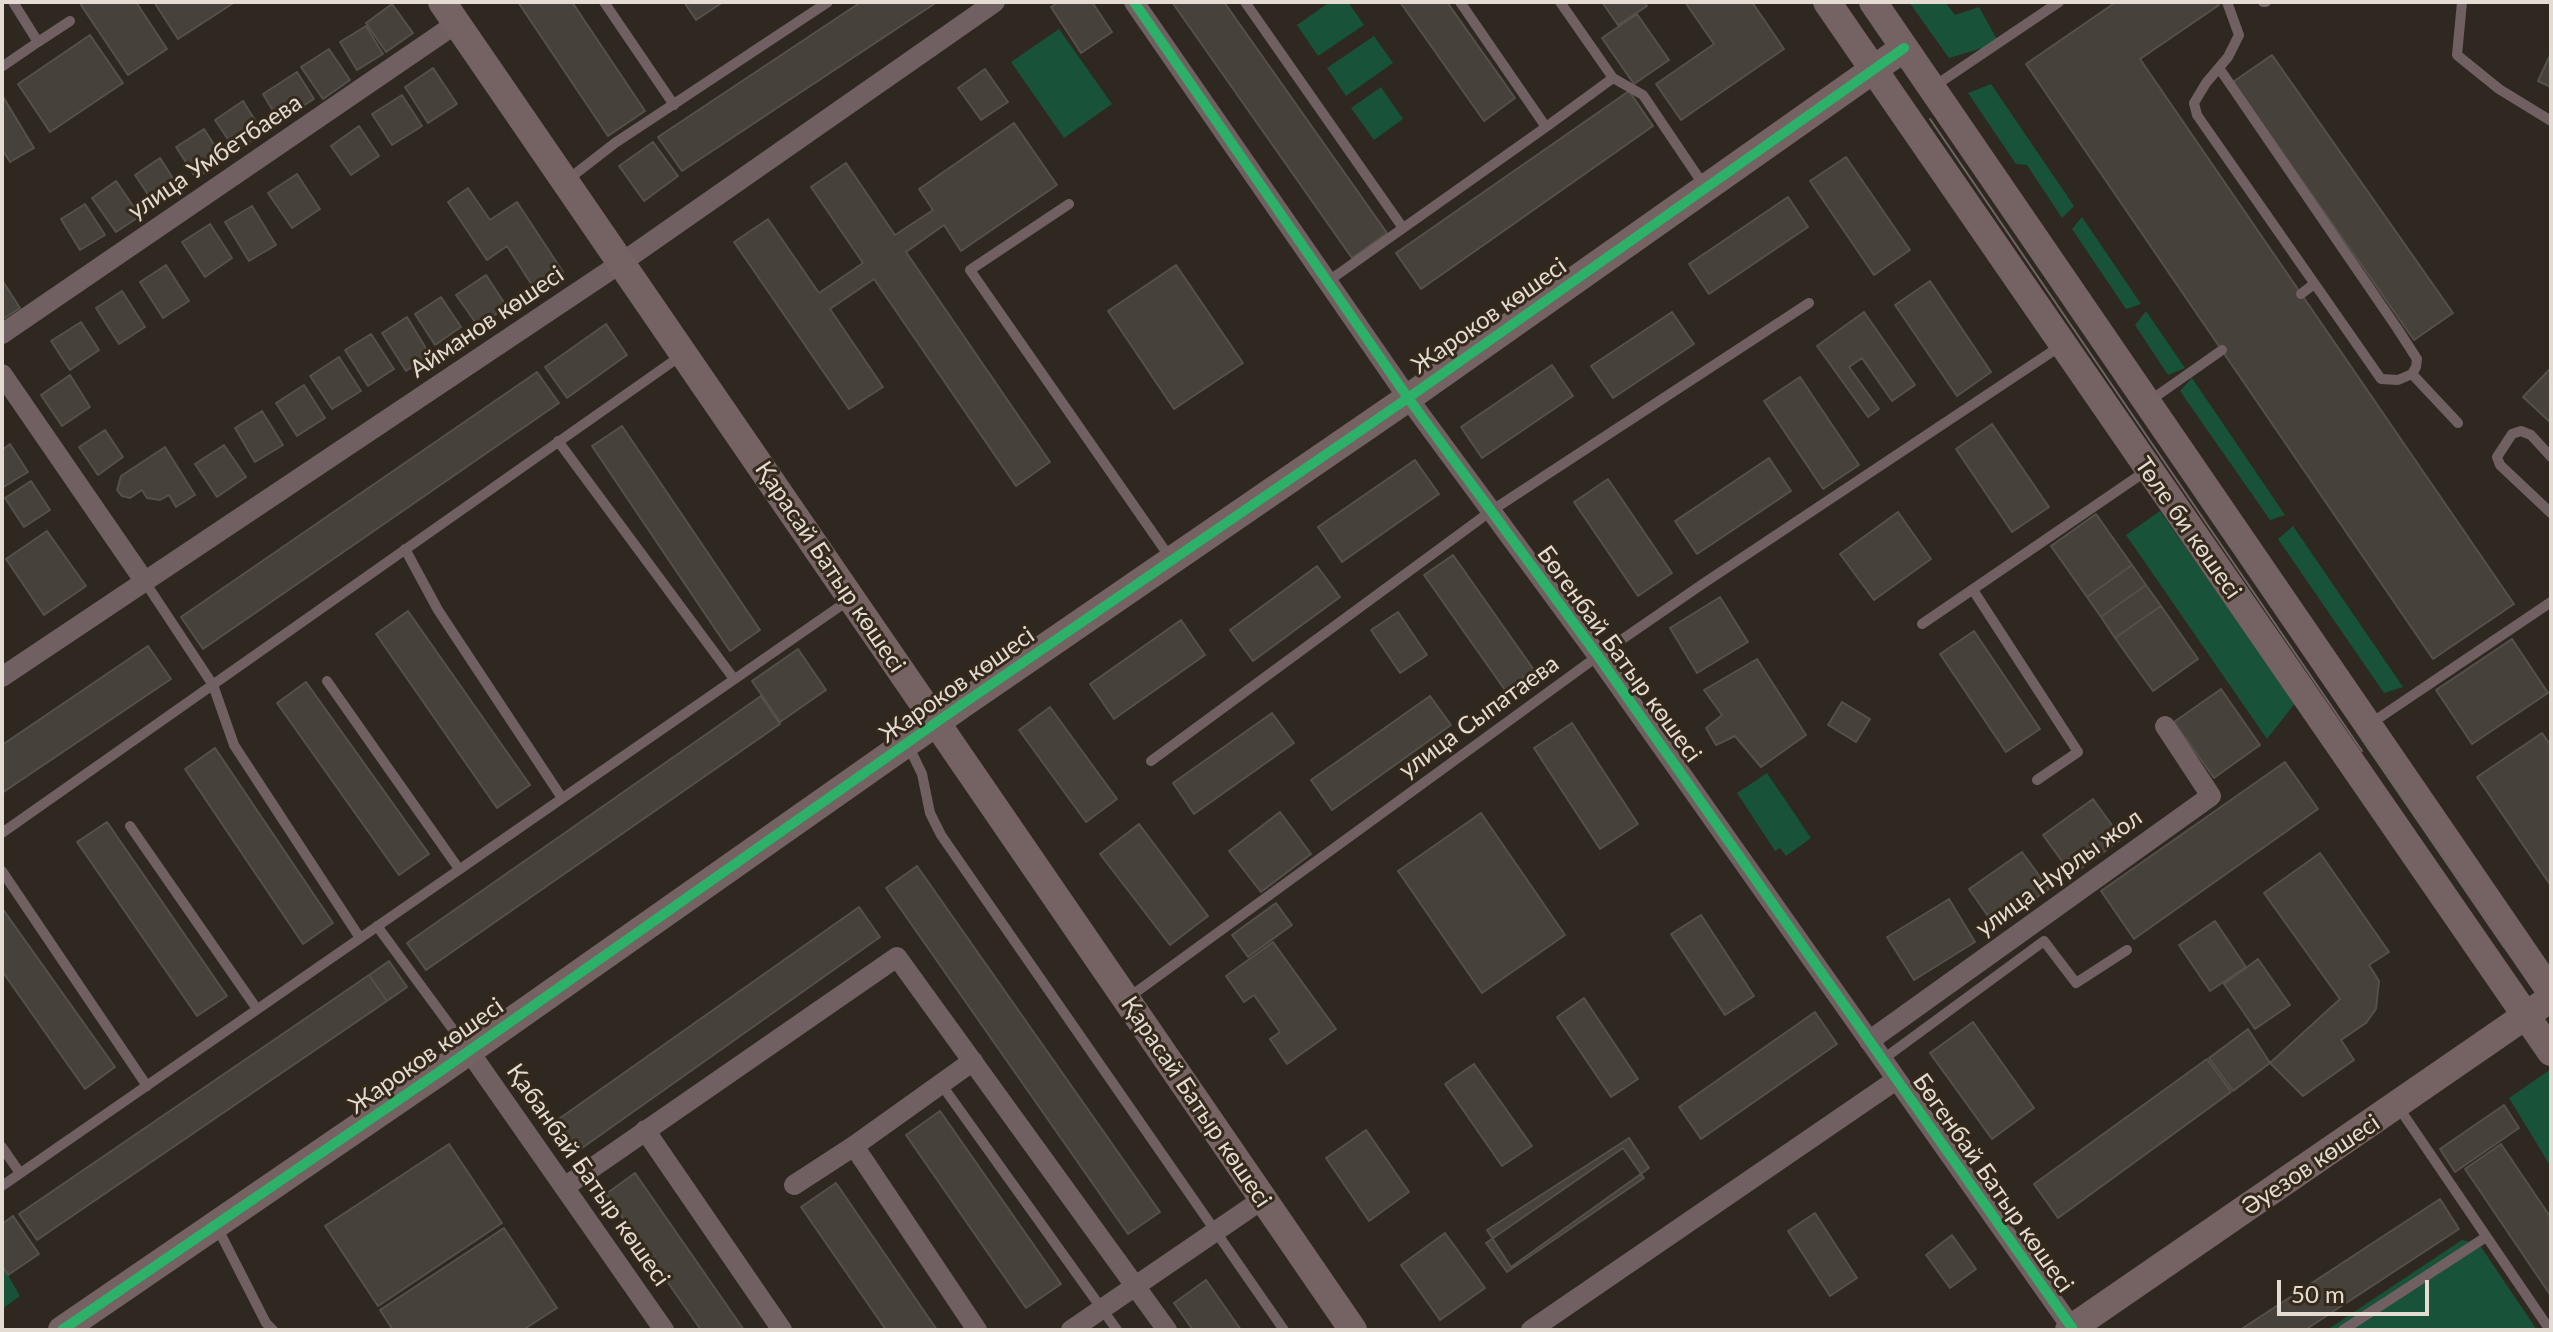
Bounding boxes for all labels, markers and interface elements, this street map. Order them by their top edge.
street label: улица Умбетбаева [123,88,307,226]
street label: Жароков көшесі [1406,252,1572,380]
street label: Айманов көшесі [405,260,569,384]
street label: Төле би көшесі [2128,452,2248,604]
street label: Қарасай Батыр көшесі [749,456,911,678]
street label: Бөгенбай Батыр көшесі [1531,540,1707,768]
street label: Жароков көшесі [874,621,1040,749]
street label: улица Сыпатаева [1393,649,1565,785]
street label: улица Нурлы жол [1970,803,2148,943]
street label: Қарасай Батыр көшесі [1115,991,1277,1213]
street label: Жароков көшесі [343,992,509,1120]
street label: Қабанбай Батыр көшесі [500,1058,676,1292]
street label: Бөгенбай Батыр көшесі [1906,1068,2080,1298]
street label: Әуезов көшесі [2237,1108,2385,1222]
scale bar [2281,1264,2433,1314]
text: 50 m [2291,1279,2345,1308]

